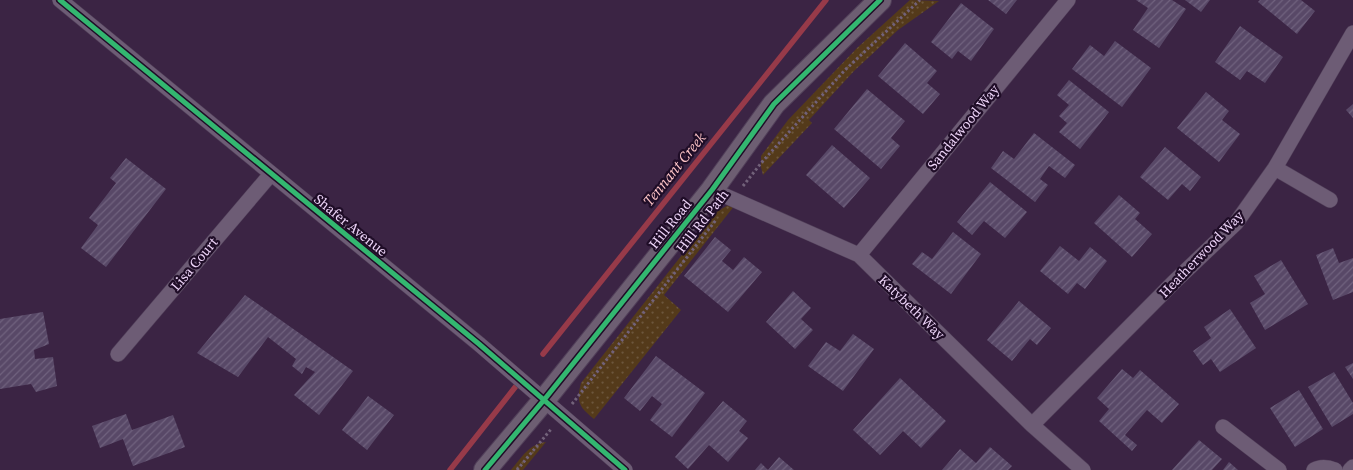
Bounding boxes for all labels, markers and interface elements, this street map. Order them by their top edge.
street label: Sandalwood Way [922,79,1004,174]
water label: Tennant Creek [638,127,711,210]
street label: Hill Rd Path [671,185,733,257]
street label: Shafer Avenue [310,189,392,261]
street label: Hill Road [644,195,696,253]
street label: Heatherwood Way [1154,205,1248,302]
street label: Lisa Court [166,233,223,295]
street label: Katybeth Way [874,270,950,344]

